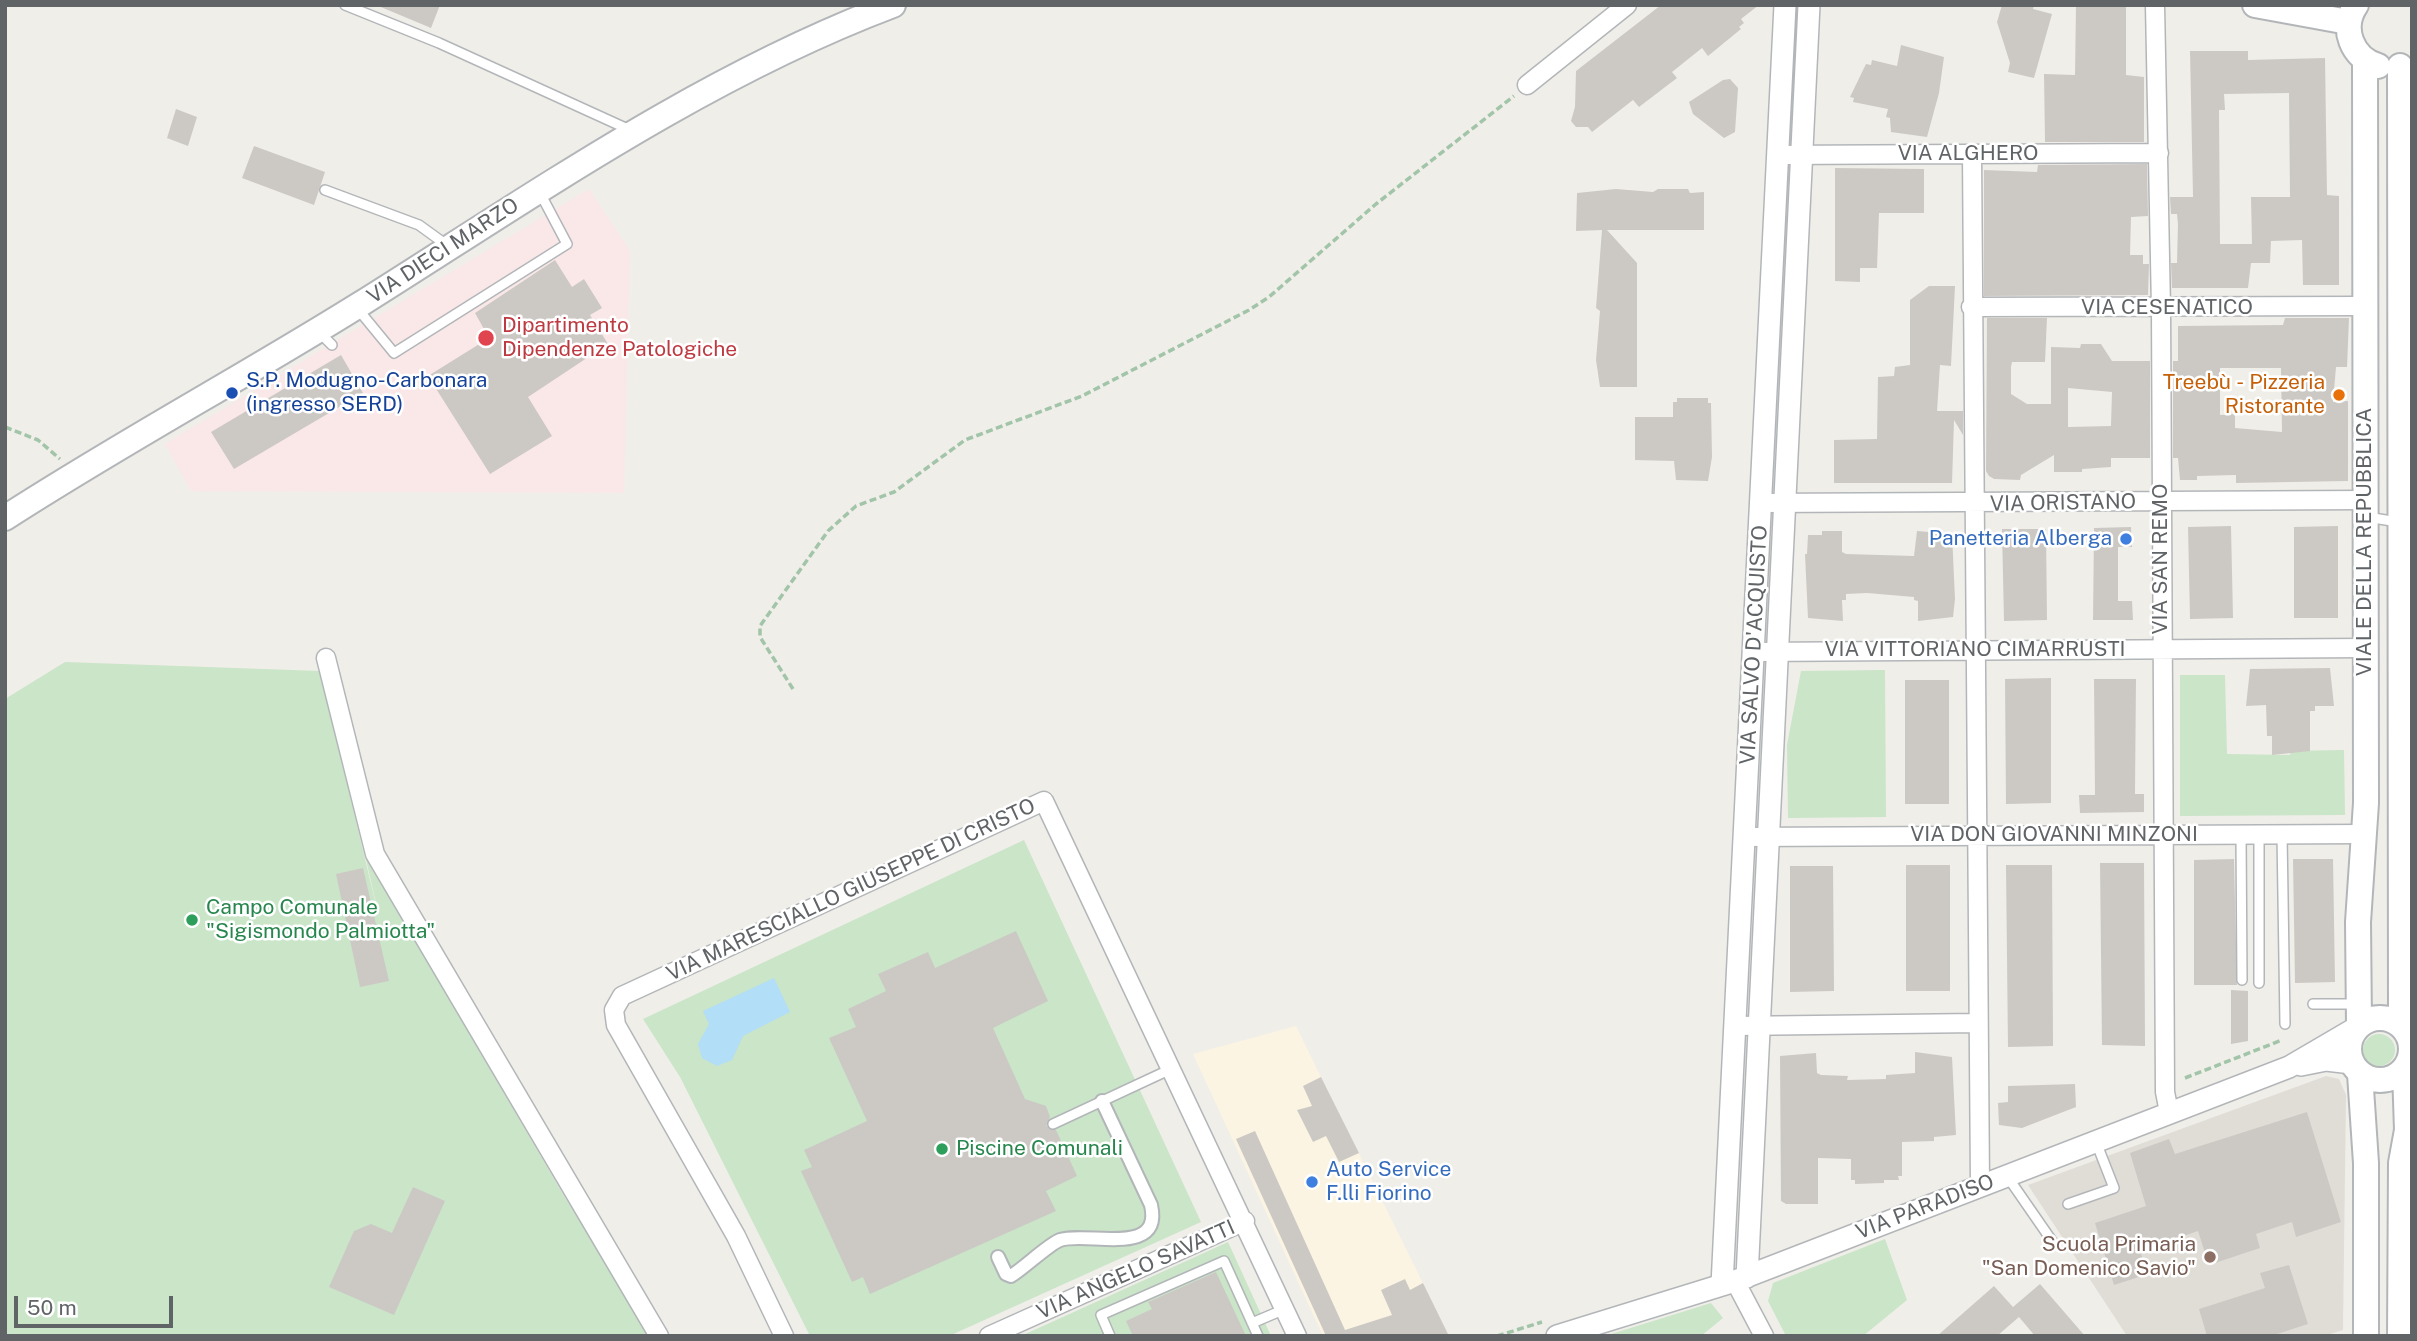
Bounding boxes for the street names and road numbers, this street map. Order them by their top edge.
street label: VIA ALGHERO [1898,141,2038,167]
street label: VIA DIECI MARZO [363,193,523,309]
street label: VIA CESENATICO [2081,295,2253,321]
street label: VIALE DELLA REPUBBLICA [2352,408,2378,676]
street label: VIA SAN REMO [2148,483,2174,635]
street label: VIA ORISTANO [1990,489,2136,517]
street label: VIA SALVO D'ACQUISTO [1735,525,1773,765]
street label: VIA VITTORIANO CIMARRUSTI [1824,637,2126,663]
street label: VIA MARESCIALLO GIUSEPPE DI CRISTO [663,793,1039,987]
street label: VIA DON GIOVANNI MINZONI [1910,822,2198,848]
street label: VIA PARADISO [1852,1169,1998,1245]
street label: VIA ANGELO SAVATTI [1033,1215,1239,1325]

